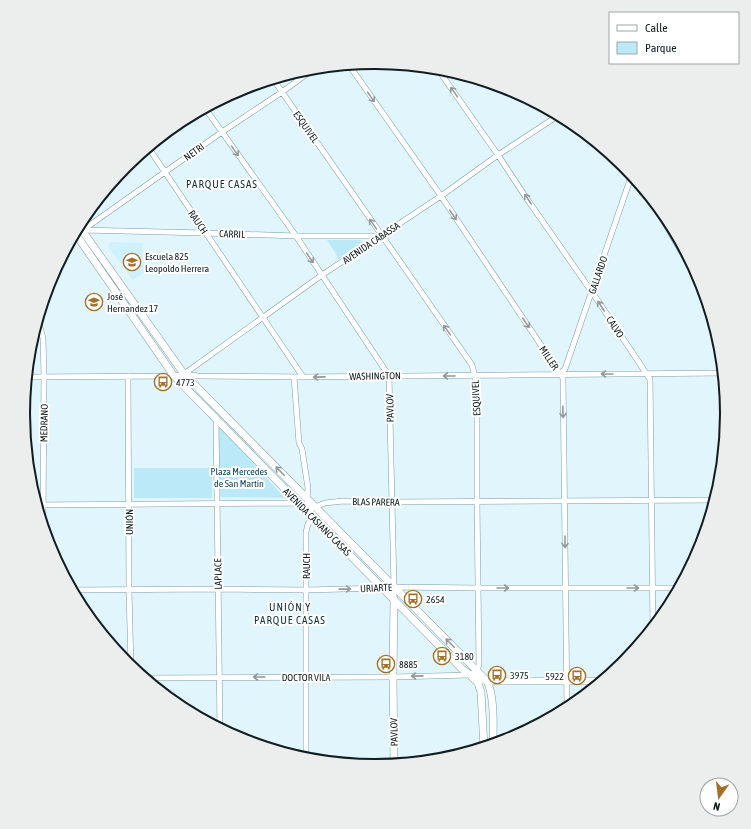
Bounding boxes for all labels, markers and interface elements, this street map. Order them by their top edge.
legend [609,12,739,64]
text: Calle [645,21,668,35]
text: Parque [645,41,677,55]
one-way arrow [450,87,458,98]
one-way arrow [367,91,375,102]
street label: ESQUIVEL [291,109,321,145]
street label: NETRI [182,141,206,163]
one-way arrow [231,146,239,157]
district label: PARQUE CASAS [186,178,258,190]
one-way arrow [524,194,532,205]
street label: RAUCH [186,208,210,236]
one-way arrow [449,209,457,220]
one-way arrow [369,219,377,230]
street label: AVENIDA CABASSA [340,220,402,266]
street label: CARRIL [219,228,245,240]
place label: Escuela 825 Leopoldo Herrera [145,251,209,274]
school or university icon: Escuela 825 Leopoldo Herrera [122,252,142,272]
one-way arrow [306,252,314,263]
street label: GALLARDO [586,254,610,295]
place label: José Hernandez 17 [107,291,159,314]
school or university icon: José Hernandez 17 [84,292,104,312]
one-way arrow [597,301,606,312]
street label: CALVO [604,314,626,340]
one-way arrow [522,317,530,328]
one-way arrow [443,325,451,336]
street label: MILLER [537,344,561,372]
street label: WASHINGTON [349,370,401,382]
one-way arrow [601,370,614,378]
bus stop icon: 4773 [153,372,173,392]
one-way arrow [443,372,456,379]
one-way arrow [313,373,326,381]
place label: 4773 [176,377,195,388]
street label: ESQUIVEL [470,380,482,416]
street label: PAVLOV [384,394,396,422]
street label: MEDRANO [38,404,50,442]
one-way arrow [559,405,567,418]
park label: Plaza Mercedes de San Martín [210,466,268,489]
one-way arrow [275,466,285,475]
street label: AVENIDA CASIANO CASAS [281,486,353,558]
street label: BLAS PARERA [352,496,400,508]
street label: UNIÓN [124,509,135,535]
one-way arrow [561,535,569,548]
street label: RAUCH [301,553,312,579]
street label: LAPLACE [212,558,224,590]
street label: URIARTE [360,582,393,594]
one-way arrow [496,584,509,592]
one-way arrow [626,584,639,591]
one-way arrow [338,585,351,593]
bus stop icon: 2654 [403,589,423,609]
place label: 2654 [426,594,445,605]
district label: UNIÓN Y PARQUE CASAS [254,601,326,626]
one-way arrow [445,638,455,648]
bus stop icon: 3180 [432,646,452,666]
place label: 3180 [455,651,474,662]
bus stop icon: 8885 [376,654,396,674]
place label: 8885 [399,659,418,670]
bus stop icon: 3975 [487,665,507,685]
bus stop icon: 5922 [567,666,587,686]
place label: 3975 [510,670,529,681]
place label: 5922 [545,671,564,682]
street label: DOCTOR VILA [282,672,330,683]
one-way arrow [411,672,424,680]
one-way arrow [253,673,266,681]
street label: PAVLOV [388,718,400,746]
north arrow [699,777,739,817]
text: N [712,800,721,813]

